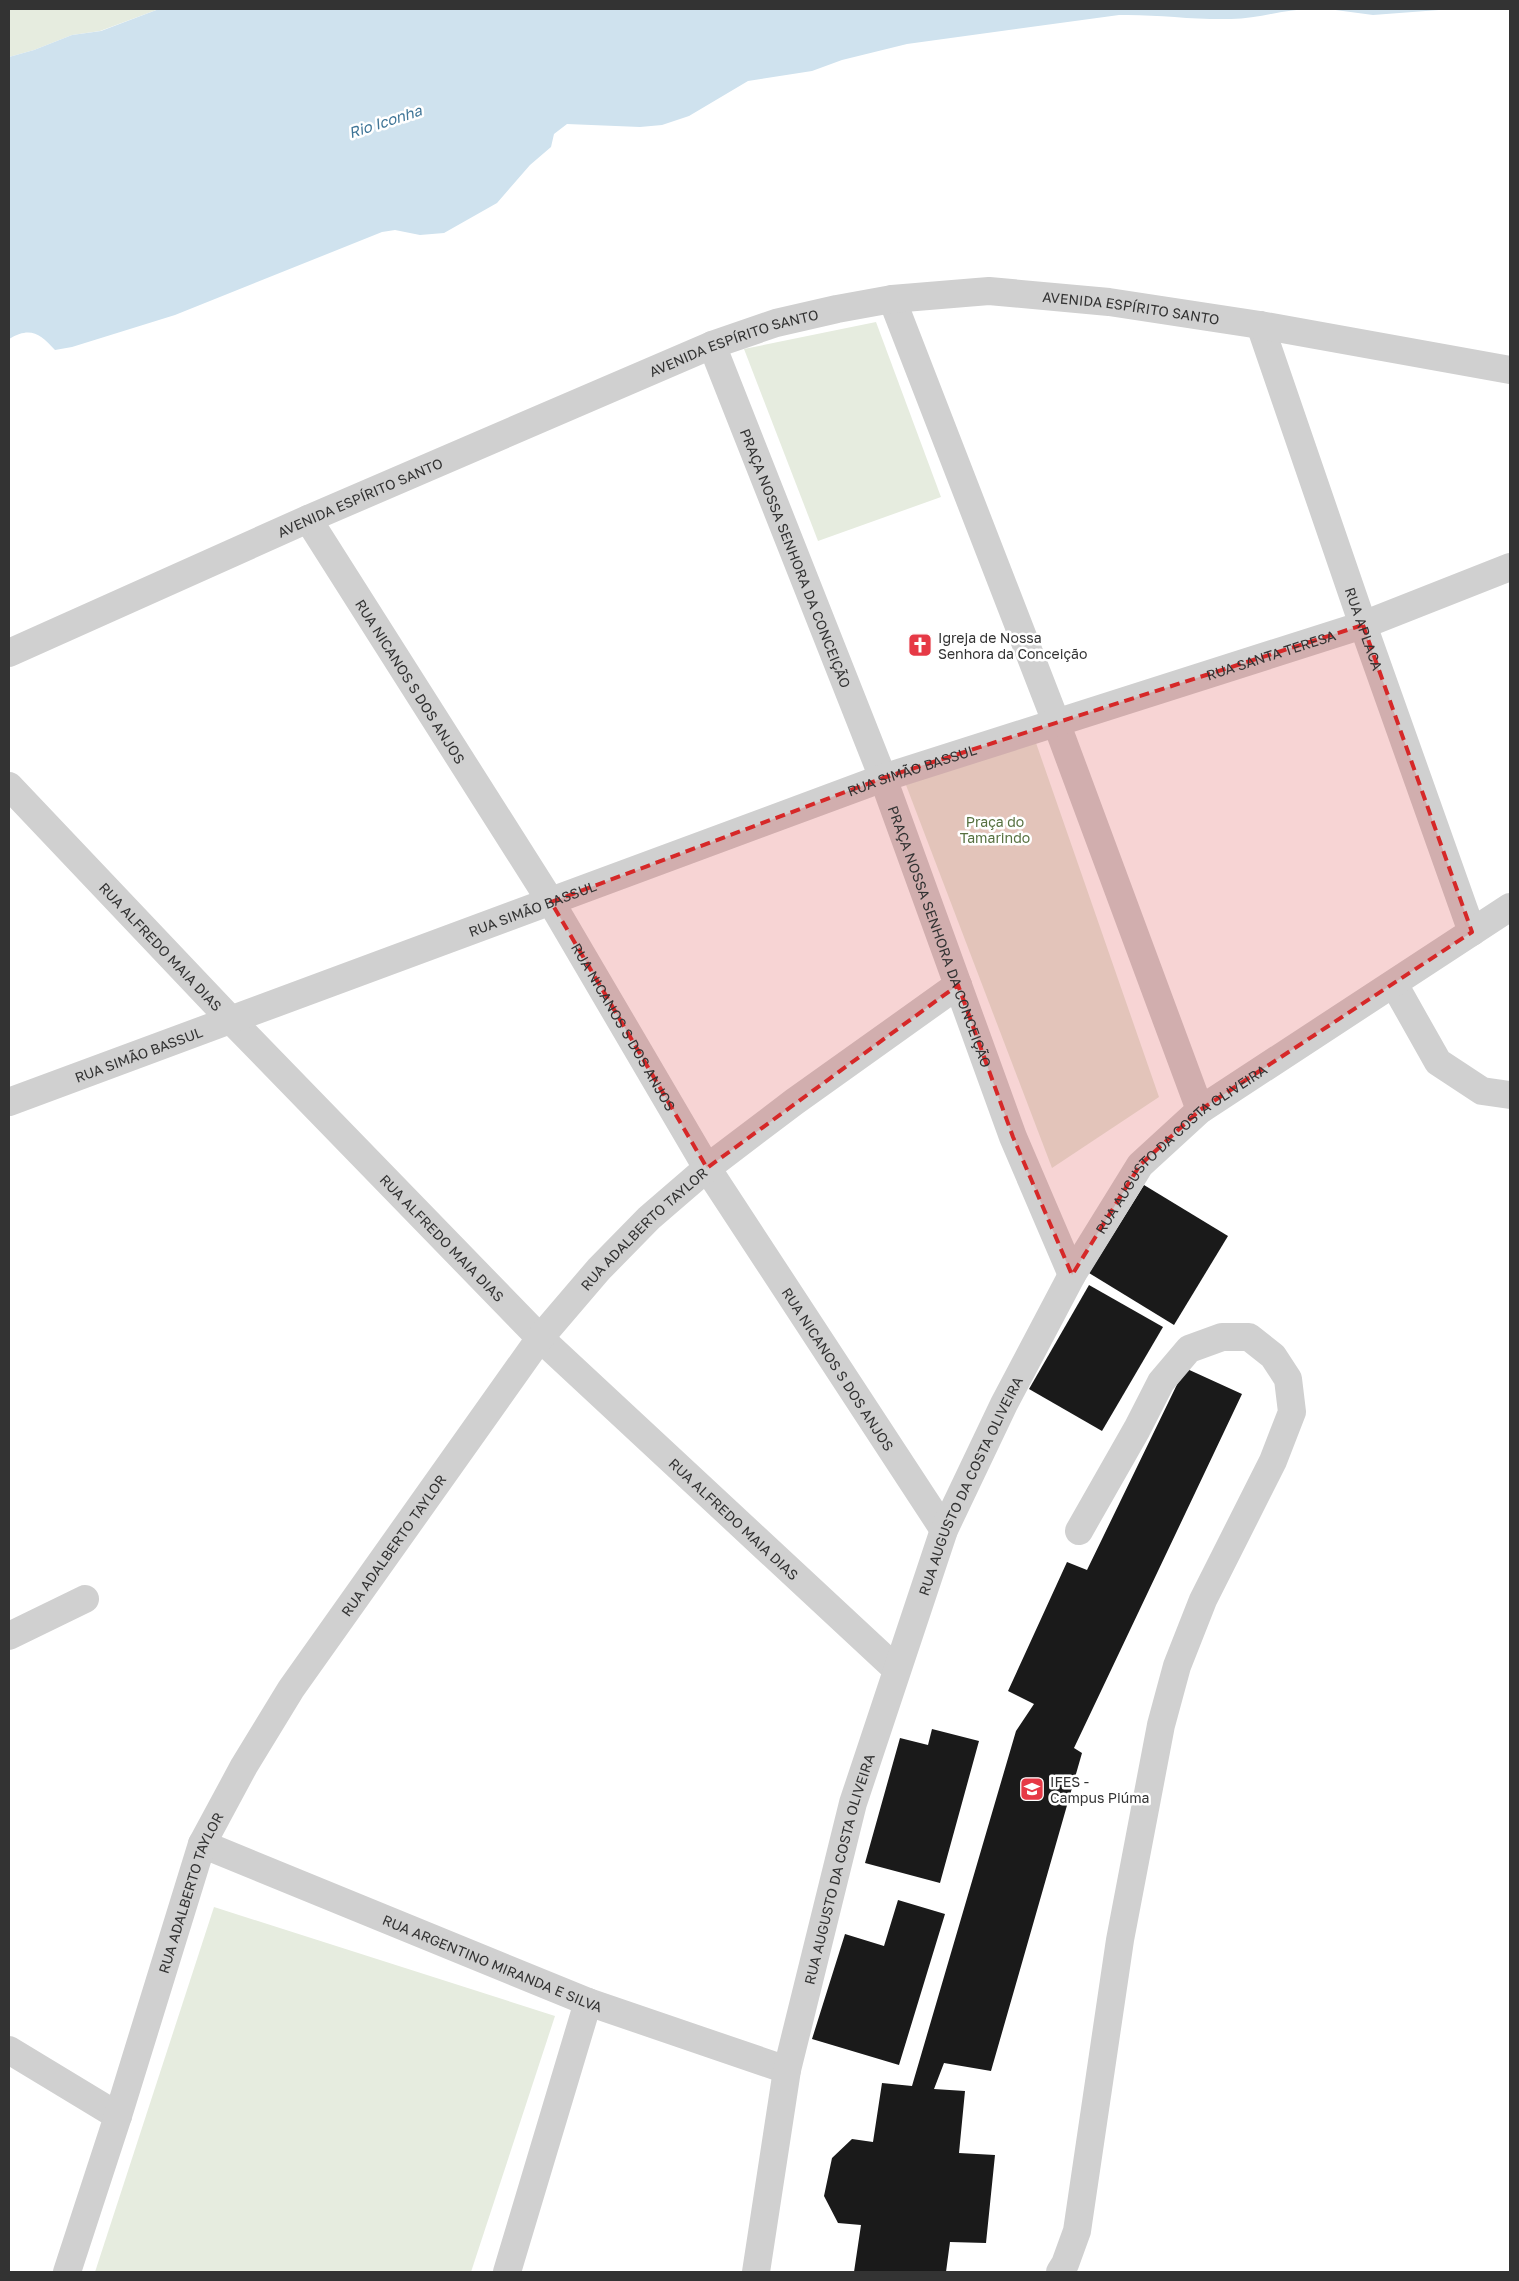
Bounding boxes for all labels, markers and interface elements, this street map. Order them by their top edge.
water label: Rio Iconha [346,101,424,141]
street label: AVENIDA ESPÍRITO SANTO [1042,287,1221,327]
street label: AVENIDA ESPÍRITO SANTO [646,305,820,380]
street label: PRAÇA NOSSA SENHORA DA CONCEIÇÃO [737,426,855,690]
street label: AVENIDA ESPÍRITO SANTO [275,454,445,540]
street label: RUA APLACA [1342,585,1387,673]
street label: RUA NICANOS S DOS ANJOS [352,596,469,767]
street label: RUA SANTA TERESA [1204,626,1338,683]
place label: Igreja de Nossa Senhora da Conceição [938,629,1087,662]
church icon: Igreja de Nossa Senhora da Conceição [907,632,933,658]
street label: RUA SIMÃO BASSUL [845,740,978,799]
street label: PRAÇA NOSSA SENHORA DA CONCEIÇÃO [885,803,996,1070]
park label: Praça do Tamarindo [960,813,1030,846]
street label: RUA SIMÃO BASSUL [466,877,598,939]
street label: RUA ALFREDO MAIA DIAS [96,879,226,1014]
street label: RUA NICANOS S DOS ANJOS [568,940,680,1114]
street label: RUA SIMÃO BASSUL [72,1023,205,1085]
street label: RUA AUGUSTO DA COSTA OLIVEIRA [1091,1060,1270,1237]
street label: RUA ADALBERTO TAYLOR [577,1163,710,1293]
street label: RUA ALFREDO MAIA DIAS [377,1170,508,1305]
street label: RUA NICANOS S DOS ANJOS [779,1284,898,1454]
street label: RUA AUGUSTO DA COSTA OLIVEIRA [914,1373,1026,1597]
street label: RUA ALFREDO MAIA DIAS [666,1454,802,1583]
street label: RUA ADALBERTO TAYLOR [337,1471,449,1619]
street label: RUA AUGUSTO DA COSTA OLIVEIRA [800,1751,878,1986]
place label: IFES - Campus Piúma [1050,1773,1150,1806]
school or university icon: IFES - Campus Piúma [1019,1776,1045,1802]
street label: RUA ADALBERTO TAYLOR [154,1809,226,1975]
street label: RUA ARGENTINO MIRANDA E SILVA [380,1910,605,2015]

